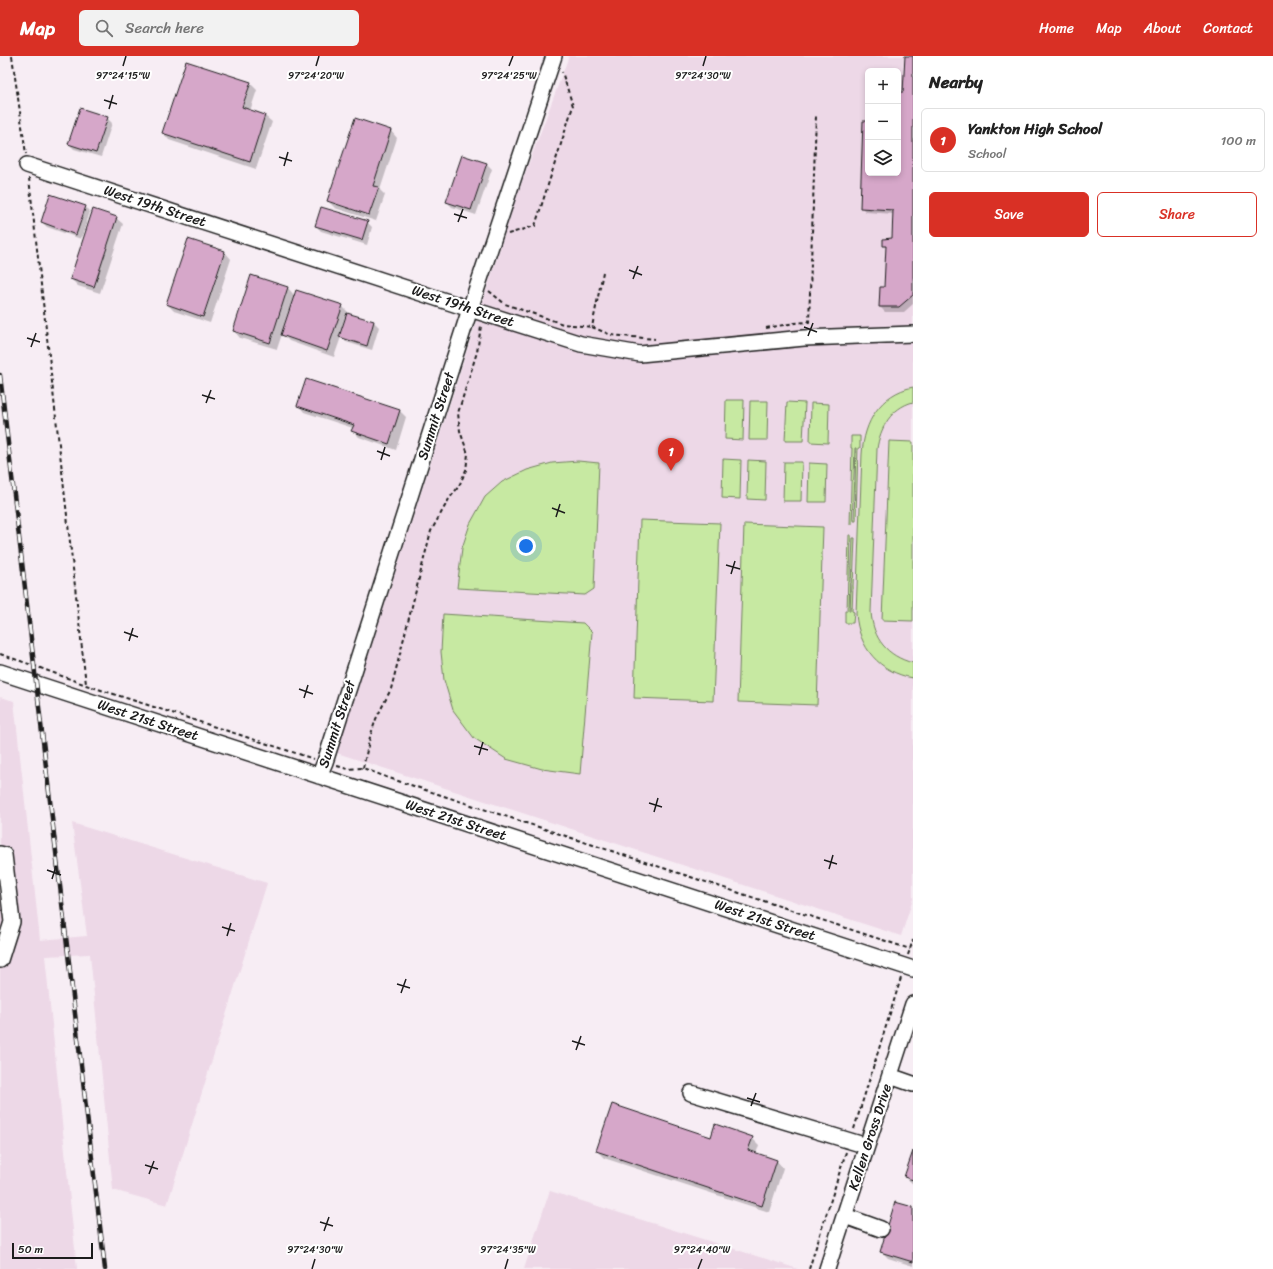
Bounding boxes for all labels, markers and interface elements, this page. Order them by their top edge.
search box [79,10,359,46]
text: Map [20,12,55,45]
text: Search here [125,15,204,41]
text: Home [1039,16,1074,41]
text: Map [1096,16,1122,41]
text: About [1144,16,1181,41]
text: Contact [1203,16,1253,41]
icon: search [93,17,115,39]
text: 97°24'15"W [96,67,150,85]
text: 97°24'20"W [288,67,344,85]
text: 97°24'25"W [481,67,537,85]
text: 97°24'30"W [675,67,731,85]
text: Nearby [929,67,983,97]
map controls [865,68,901,176]
button: + [865,68,901,104]
button: − [865,104,901,140]
text: Yankton High School [968,116,1102,142]
text: 1 [940,129,946,152]
text: 100 m [1221,129,1256,152]
button: layers [865,140,901,176]
text: School [968,142,1006,165]
street label: West 19th Street [100,178,210,234]
button: Save [929,192,1089,237]
button: Share [1097,192,1257,237]
street label: West 19th Street [408,278,518,334]
street label: Summit Street [410,367,462,463]
pin: 1 [658,438,684,471]
your location [516,536,536,556]
street label: Summit Street [311,675,363,771]
street label: West 21st Street [94,692,202,748]
street label: West 21st Street [402,792,510,848]
street label: West 21st Street [711,892,819,948]
street label: Kellen Gross Drive [841,1080,899,1194]
text: 50 m [18,1240,43,1259]
scale bar [12,1241,93,1260]
text: 97°24'30"W [287,1241,343,1259]
text: 97°24'35"W [480,1241,536,1259]
text: 97°24'40"W [674,1241,730,1259]

